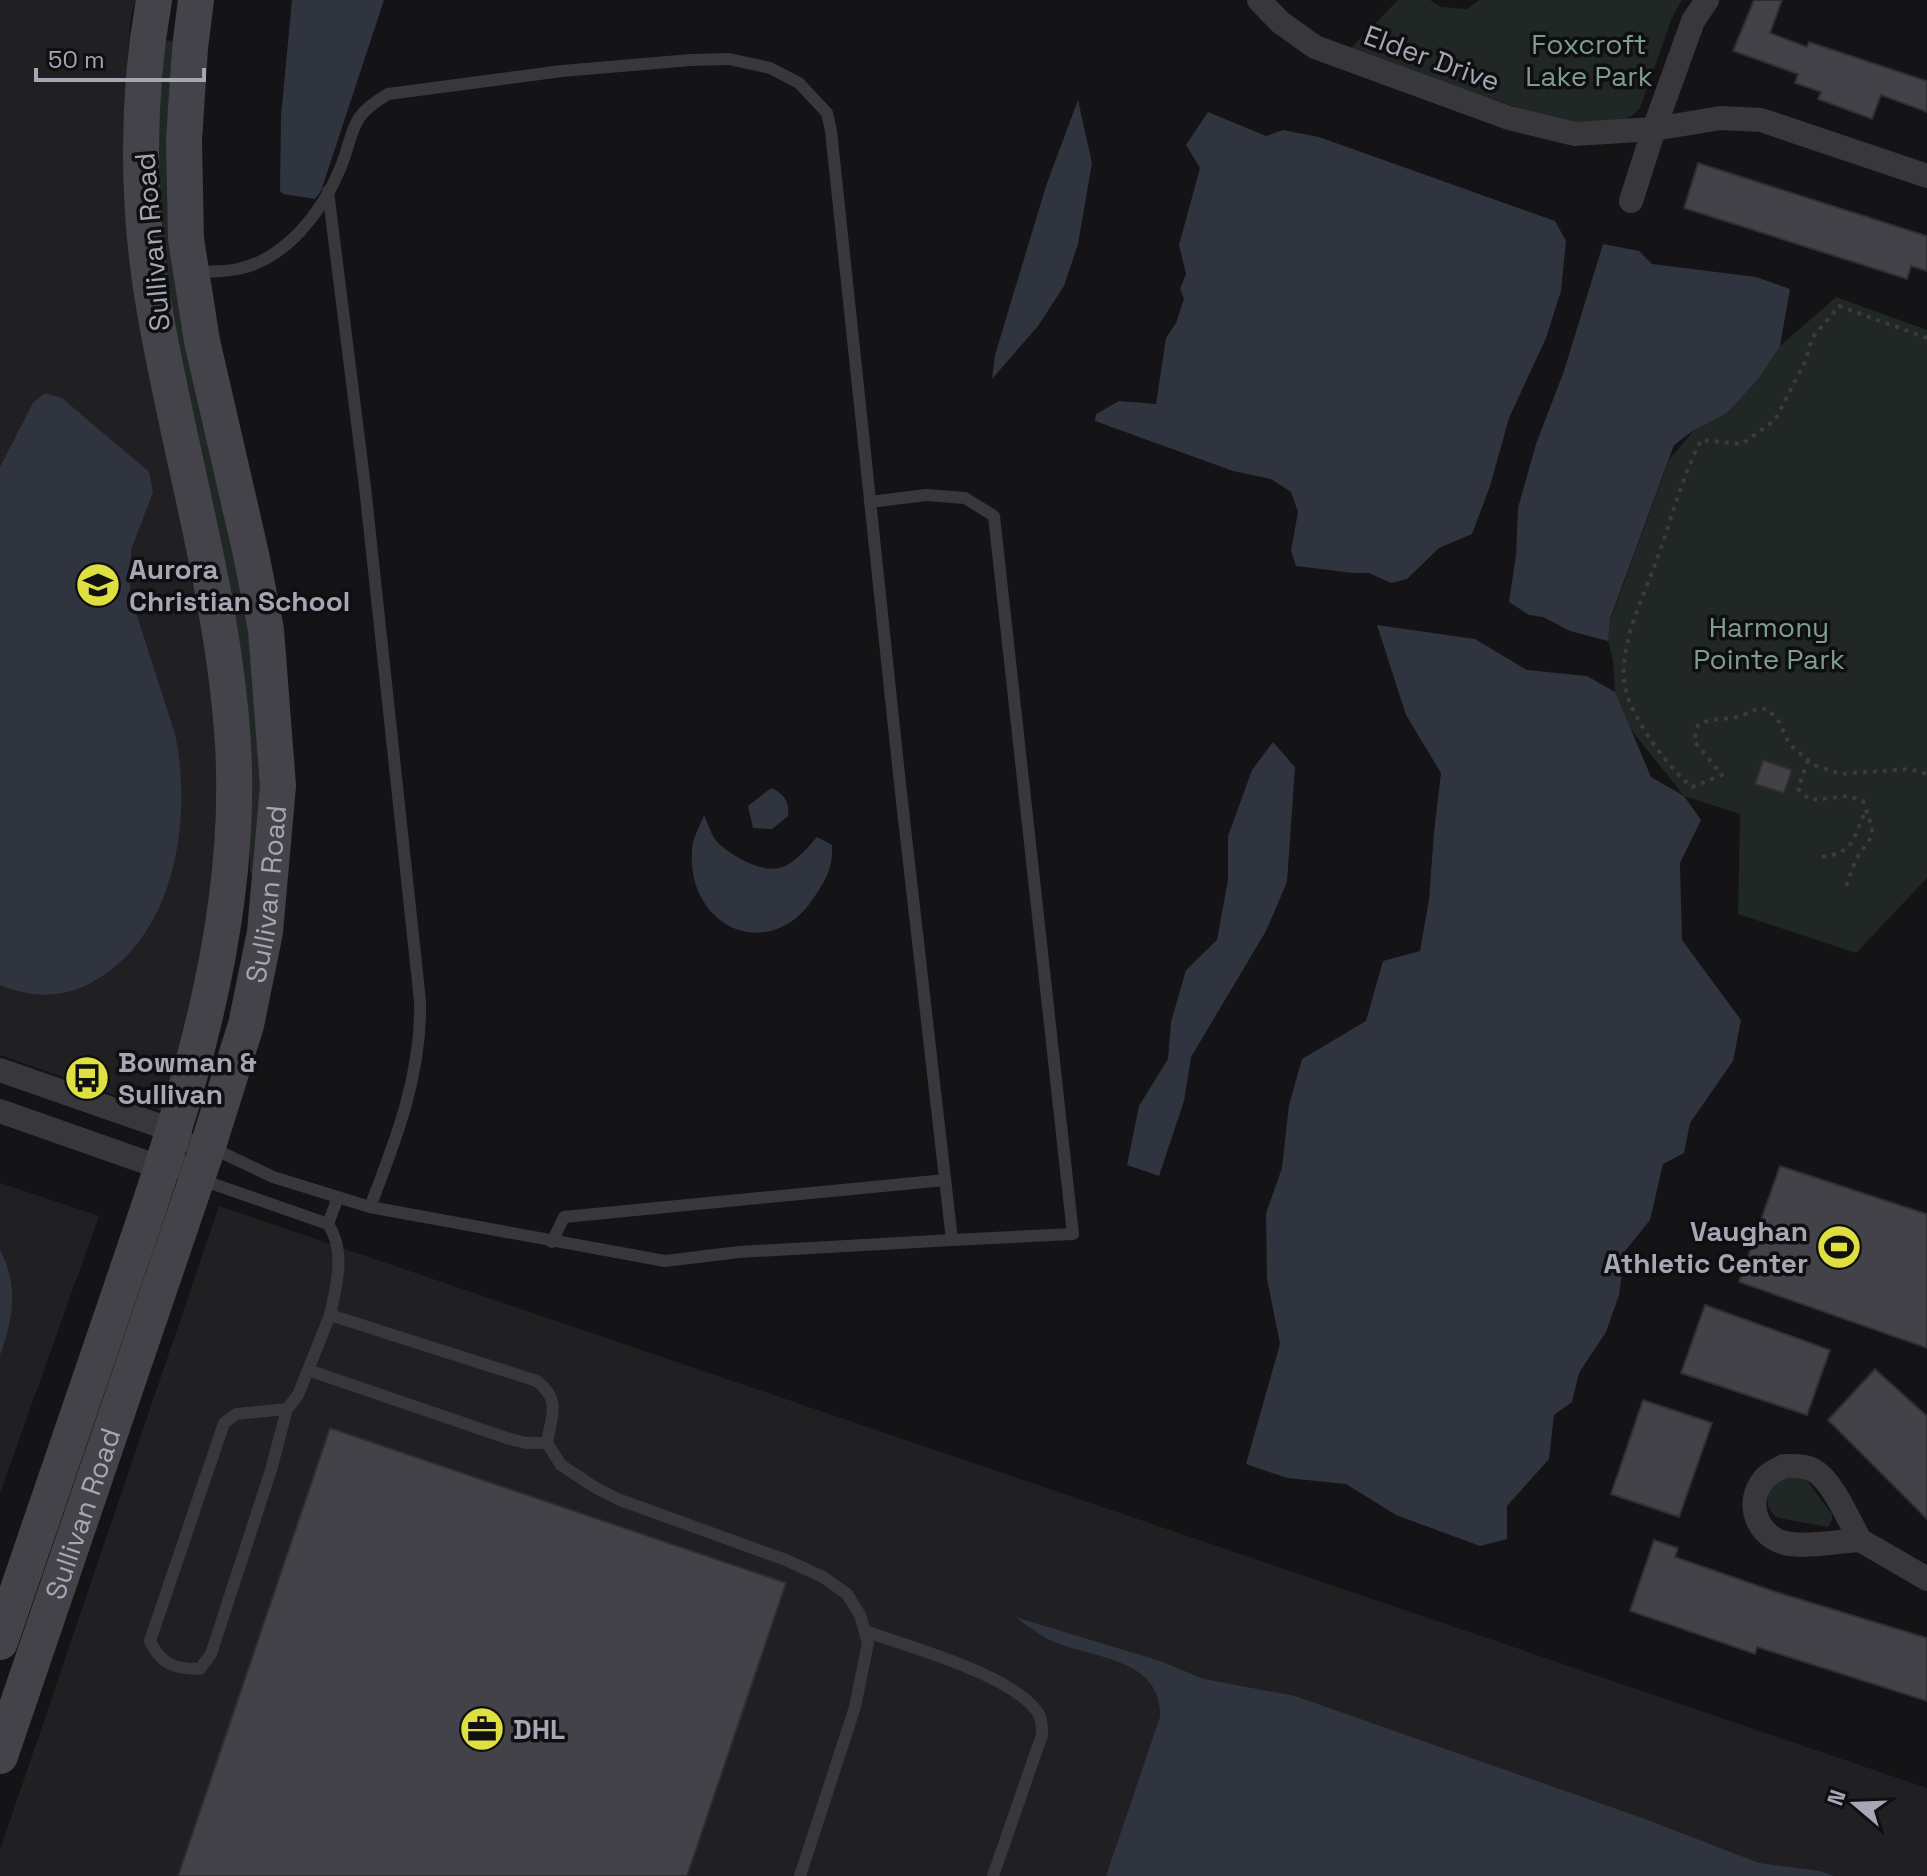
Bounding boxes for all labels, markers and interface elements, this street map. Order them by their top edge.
street label: Elder Drive [1359,17,1505,99]
park label: Foxcroft Lake Park [1525,26,1653,94]
scale bar [36,32,204,82]
text: 50 m [48,44,105,75]
street label: Sullivan Road [126,151,178,333]
place label: Aurora Christian School [129,551,350,619]
school or university icon: Aurora Christian School [74,561,122,609]
park label: Harmony Pointe Park [1693,609,1845,677]
street label: Sullivan Road [237,804,294,986]
place label: Bowman & Sullivan [118,1044,257,1112]
bus stop icon: Bowman & Sullivan [63,1054,111,1102]
place label: Vaughan Athletic Center [1604,1213,1808,1281]
sports icon: Vaughan Athletic Center [1815,1223,1863,1271]
street label: Sullivan Road [37,1423,129,1604]
office icon: DHL [458,1705,506,1753]
place label: DHL [513,1711,565,1747]
north arrow [1815,1764,1895,1844]
text: N [1820,1786,1852,1809]

